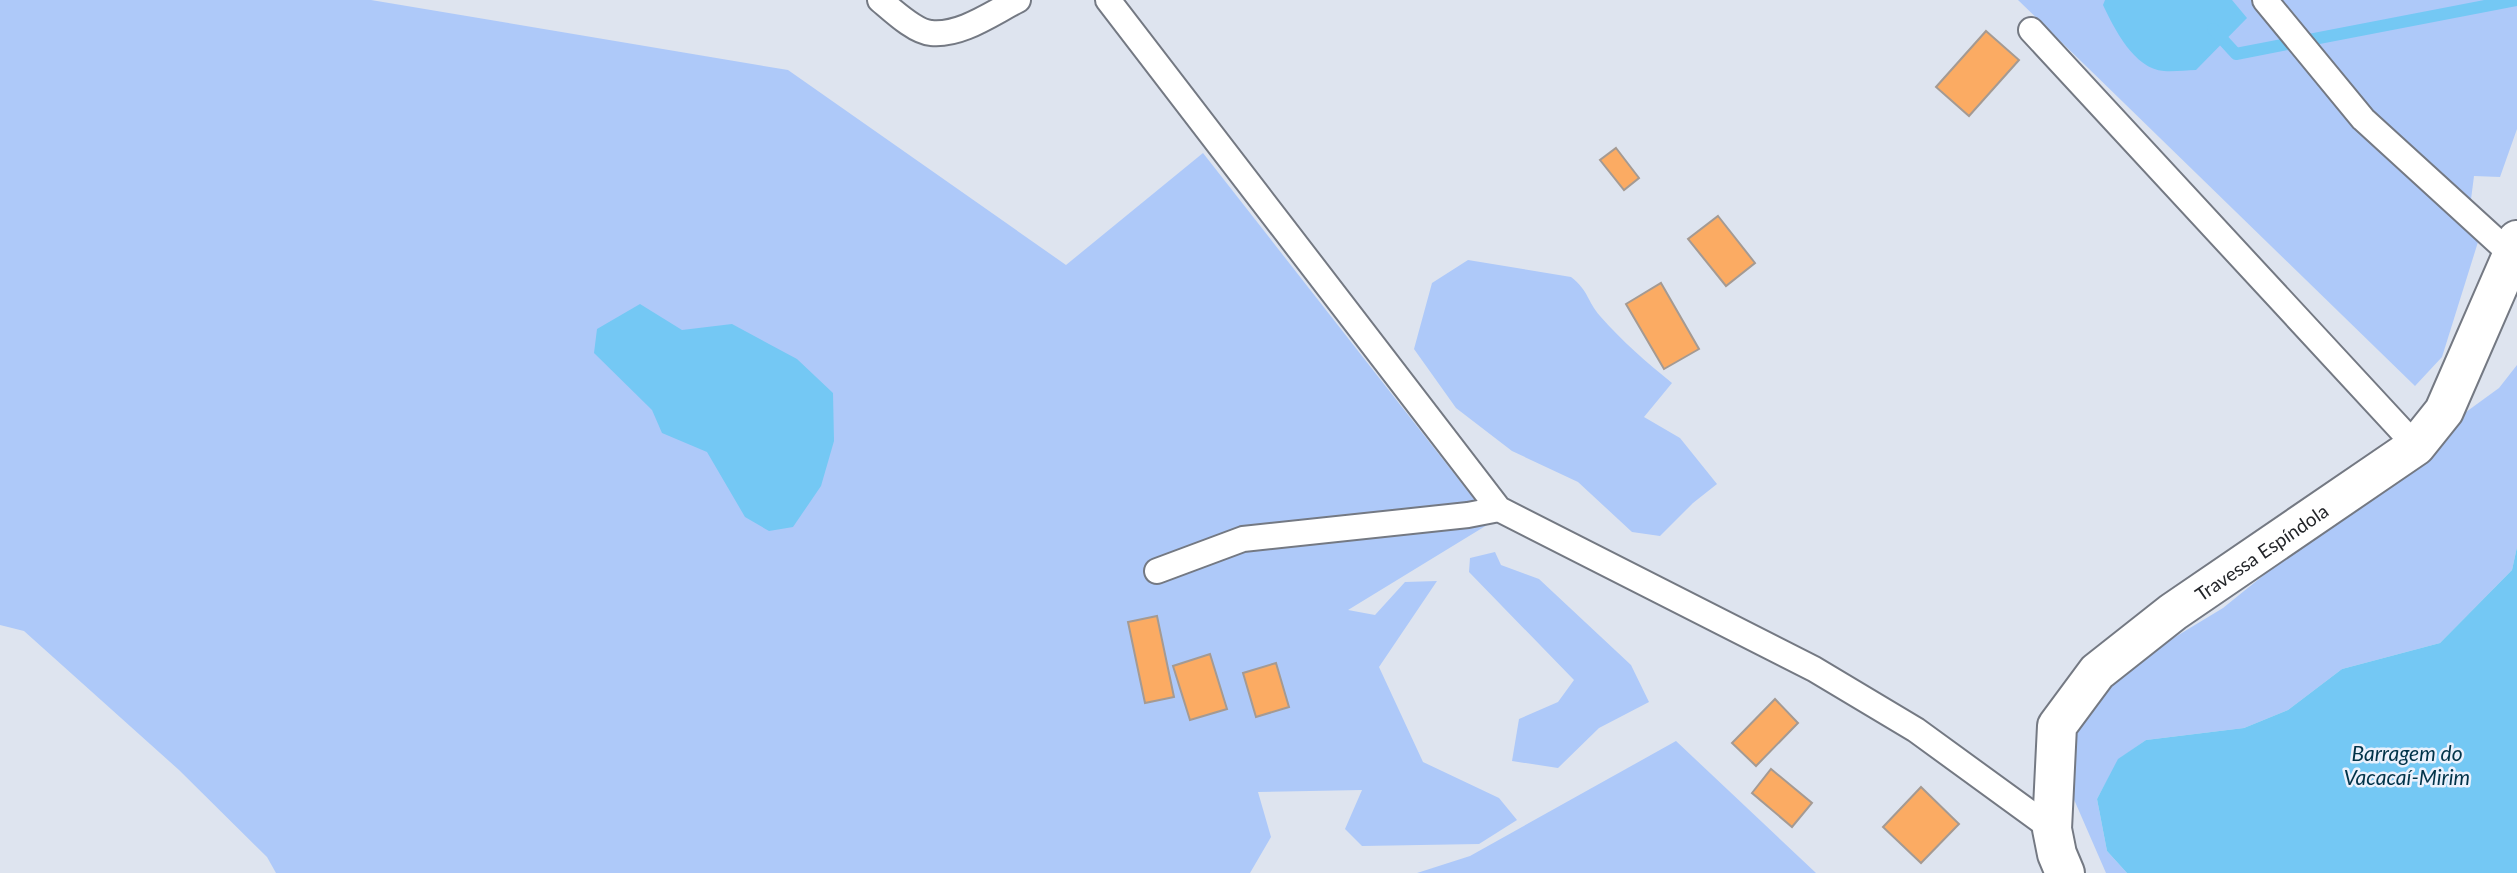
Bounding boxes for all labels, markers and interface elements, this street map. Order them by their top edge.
street label: Travessa Espíndola [2190,498,2332,605]
water label: Barragem do Vacacaí-Mirim [2344,740,2470,789]

